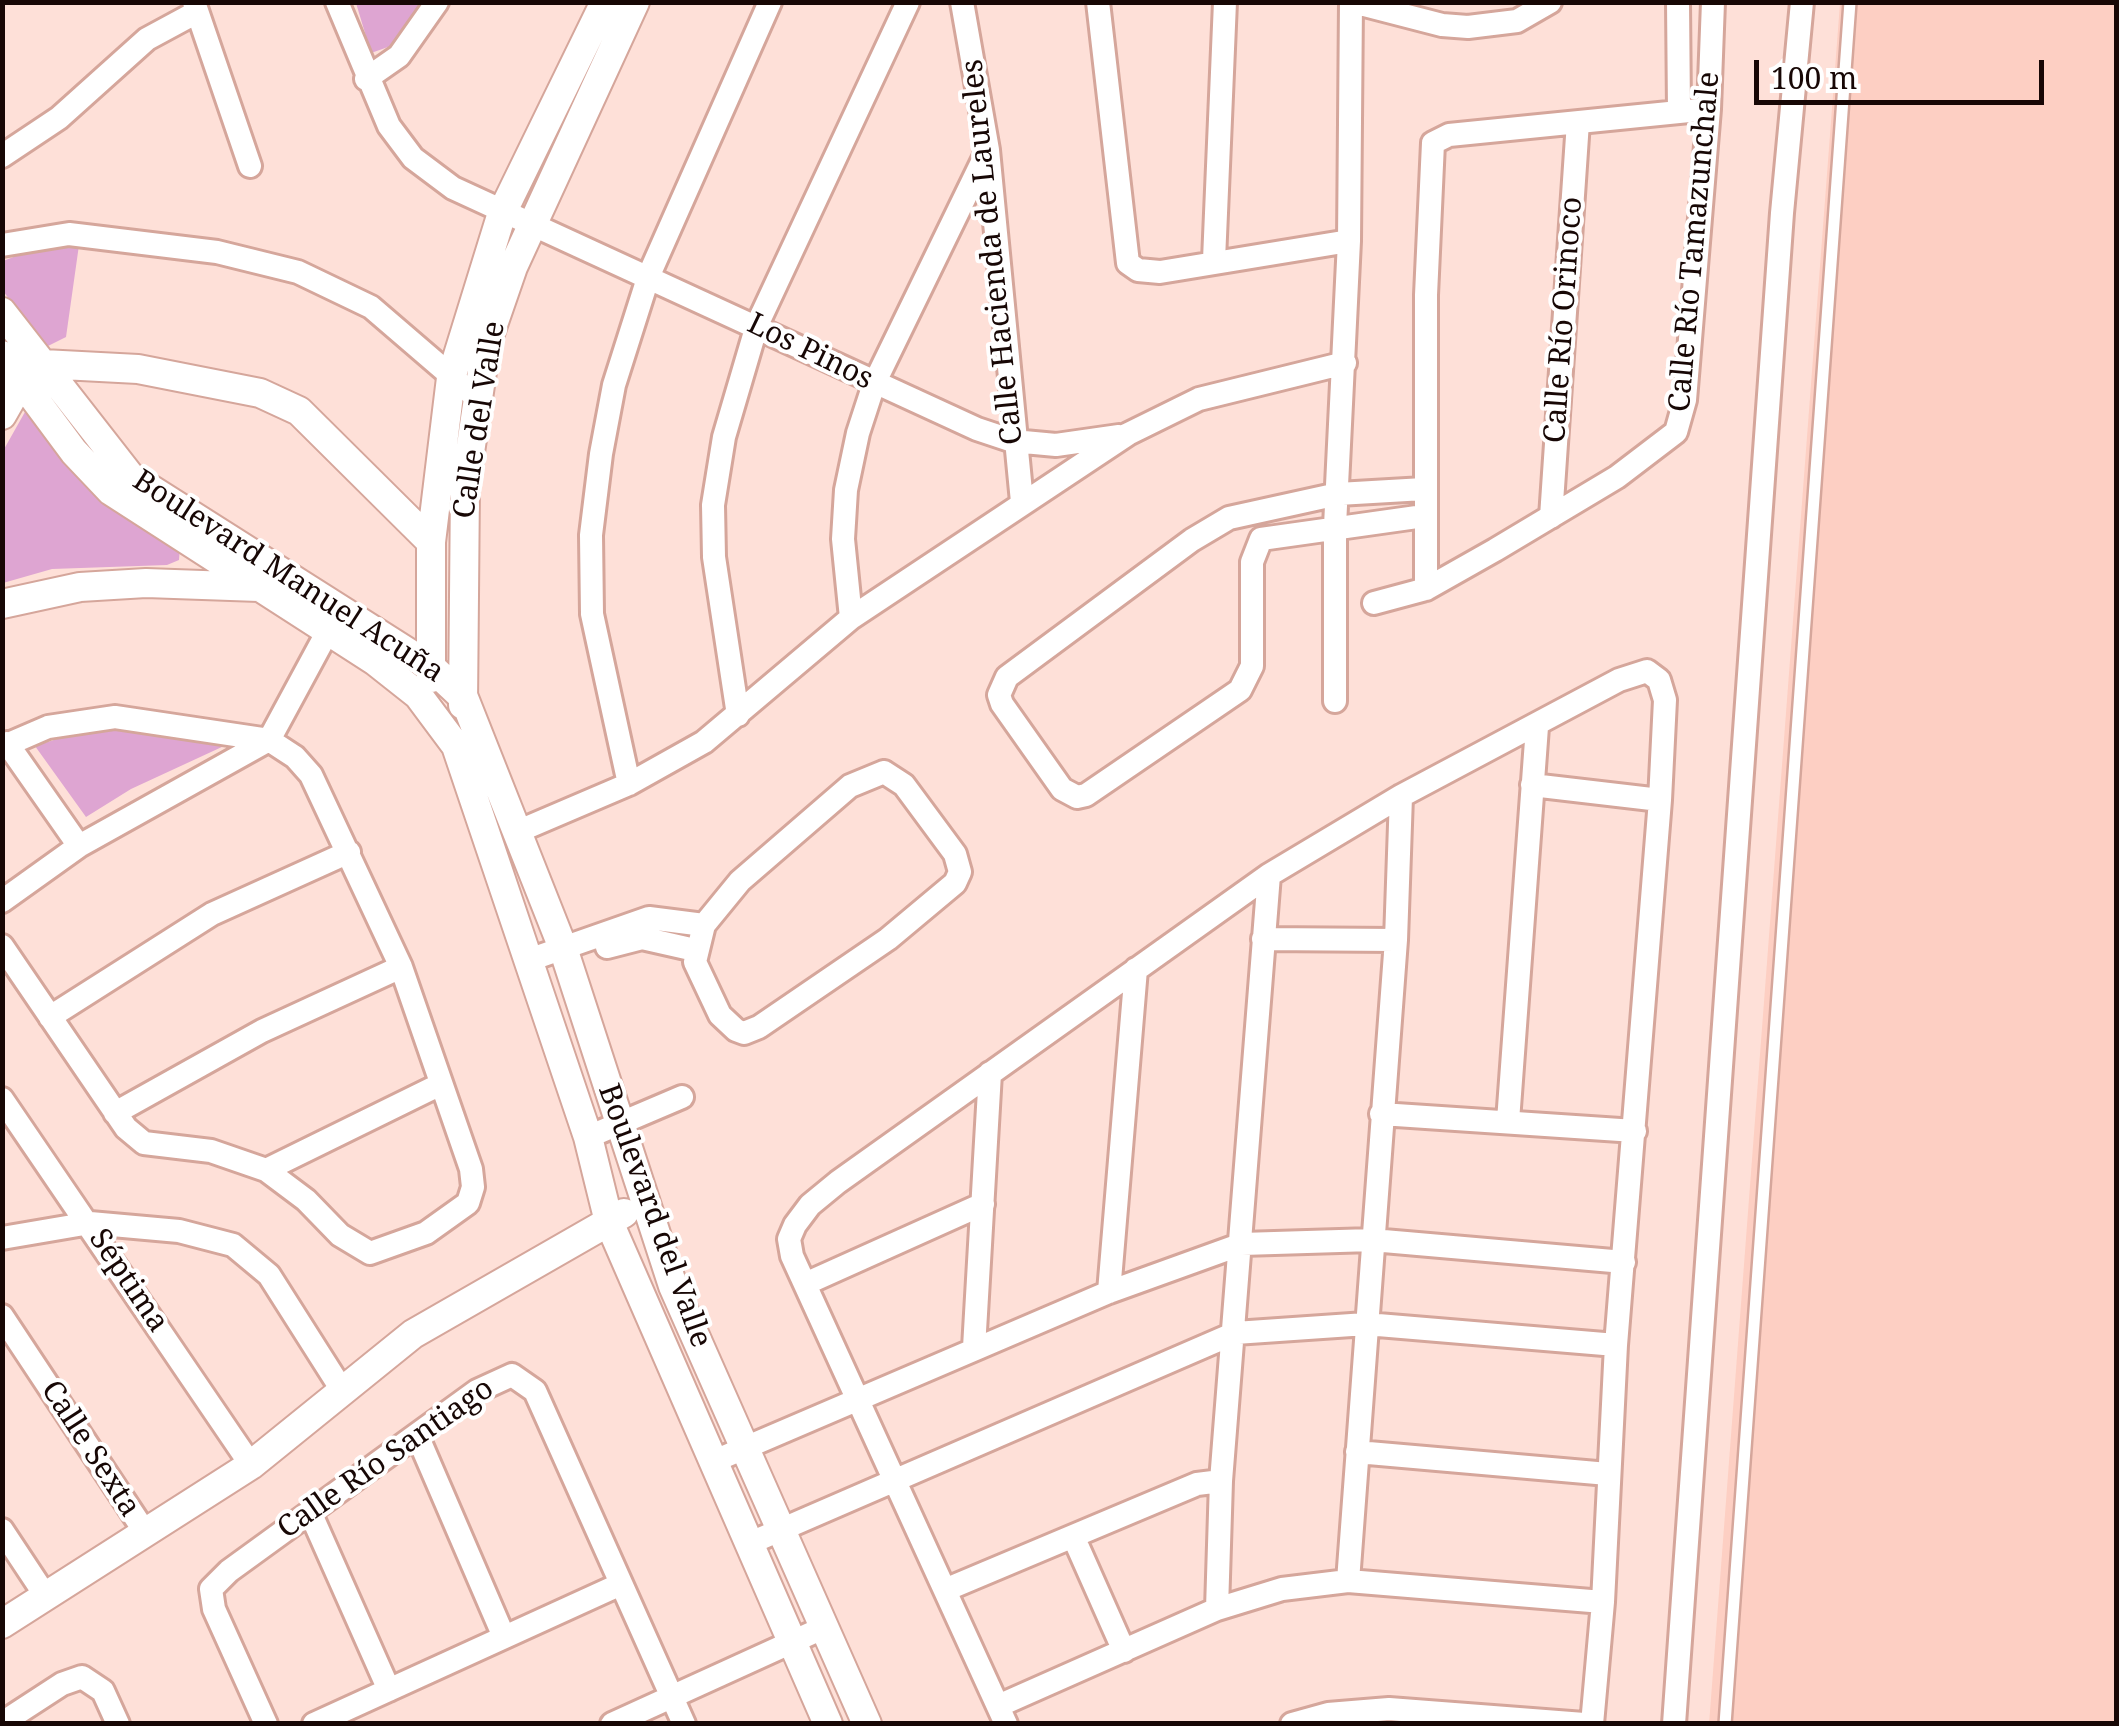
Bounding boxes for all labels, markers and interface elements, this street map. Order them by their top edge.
scale bar [1759,40,2049,102]
text: 100 m [1771,57,1857,98]
street label: Calle Hacienda de Laureles [955,58,1031,446]
street label: Calle Río Tamazunchale [1662,70,1728,414]
street label: Calle Río Orinoco [1537,196,1591,444]
street label: Los Pinos [741,306,879,398]
street label: Calle del Valle [447,319,513,521]
street label: Boulevard Manuel Acuña [126,463,450,691]
street label: Boulevard del Valle [590,1079,718,1353]
street label: Séptima [81,1223,175,1339]
street label: Calle Río Santiago [271,1371,501,1547]
street label: Calle Sexta [33,1374,147,1524]

